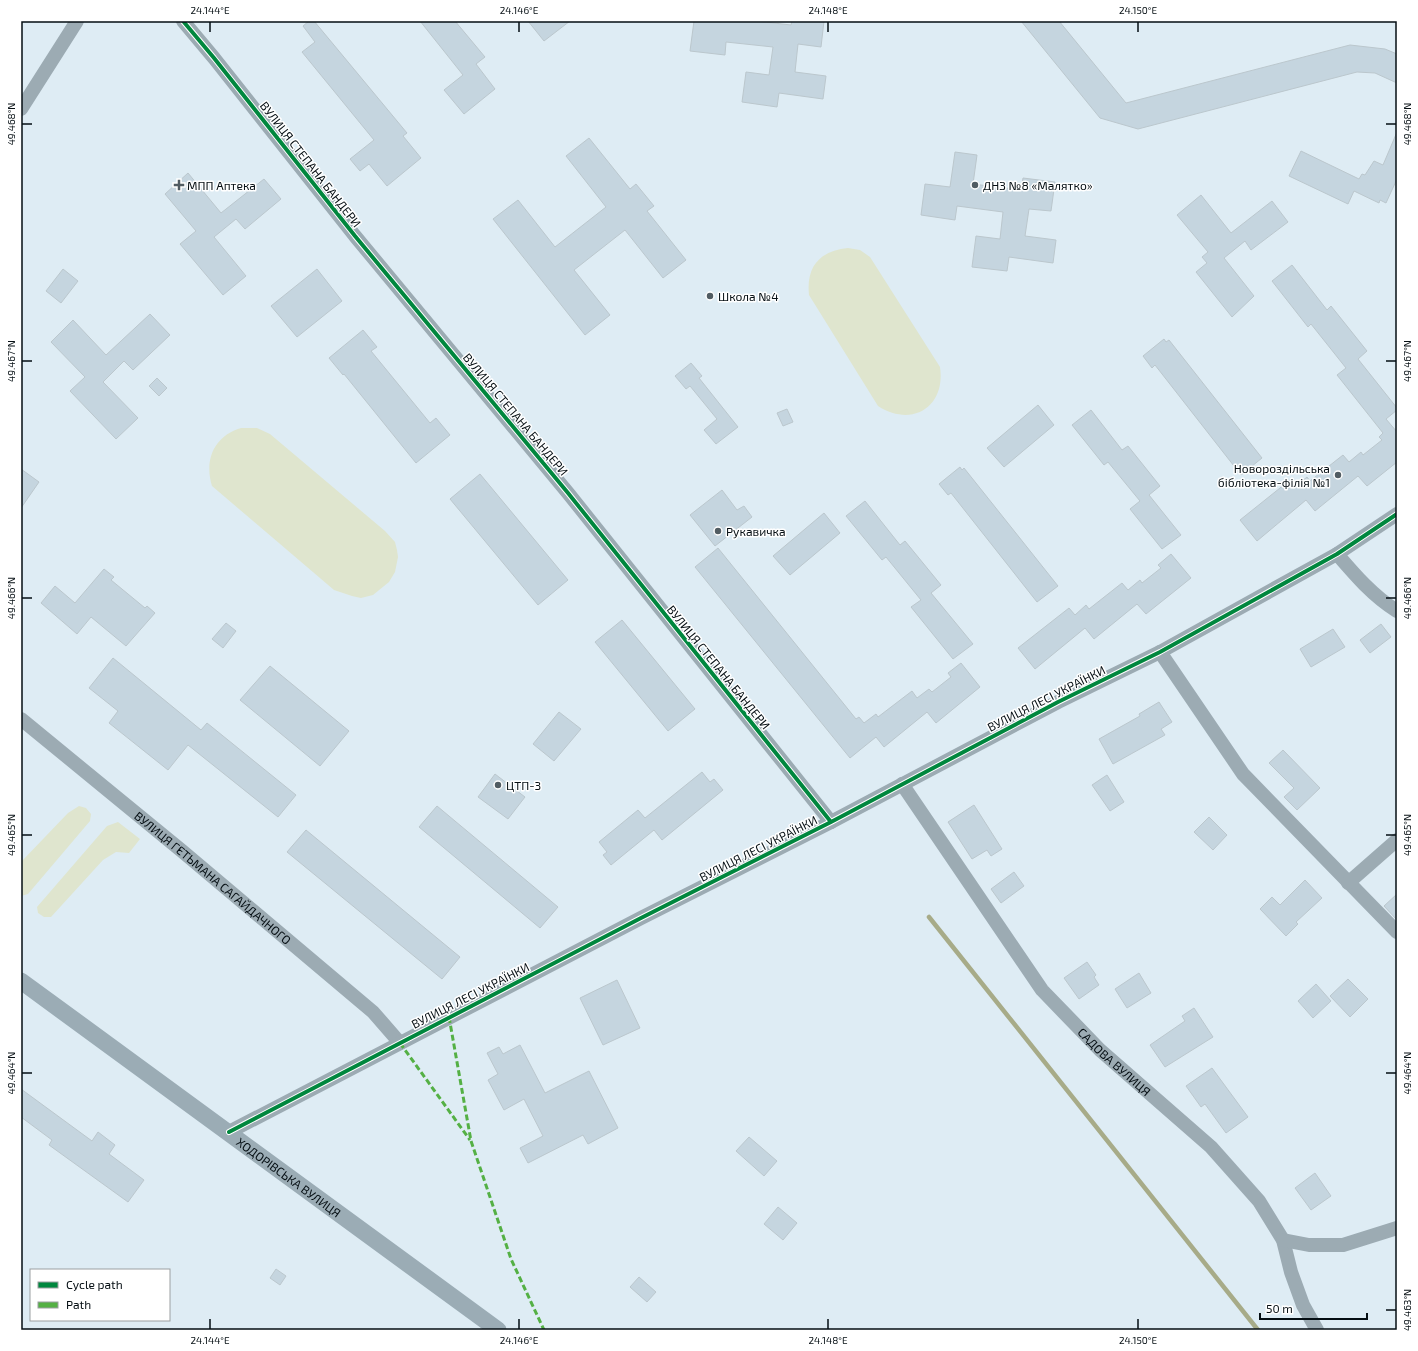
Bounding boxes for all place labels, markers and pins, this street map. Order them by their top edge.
place label: МПП Аптека [187,178,256,192]
place label: ДНЗ №8 «Малятко» [983,178,1093,192]
marker: МПП Аптека [174,180,184,190]
marker: ДНЗ №8 «Малятко» [970,180,980,190]
place label: Школа №4 [718,289,779,303]
marker: Школа №4 [705,291,715,301]
place label: Новороздільська бібліотека-філія №1 [1218,461,1330,489]
marker: Новороздільська бібліотека-філія №1 [1333,470,1343,480]
place label: Рукавичка [726,524,786,539]
marker: Рукавичка [713,526,723,536]
place label: ЦТП-3 [506,778,541,792]
marker: ЦТП-3 [493,780,503,790]

